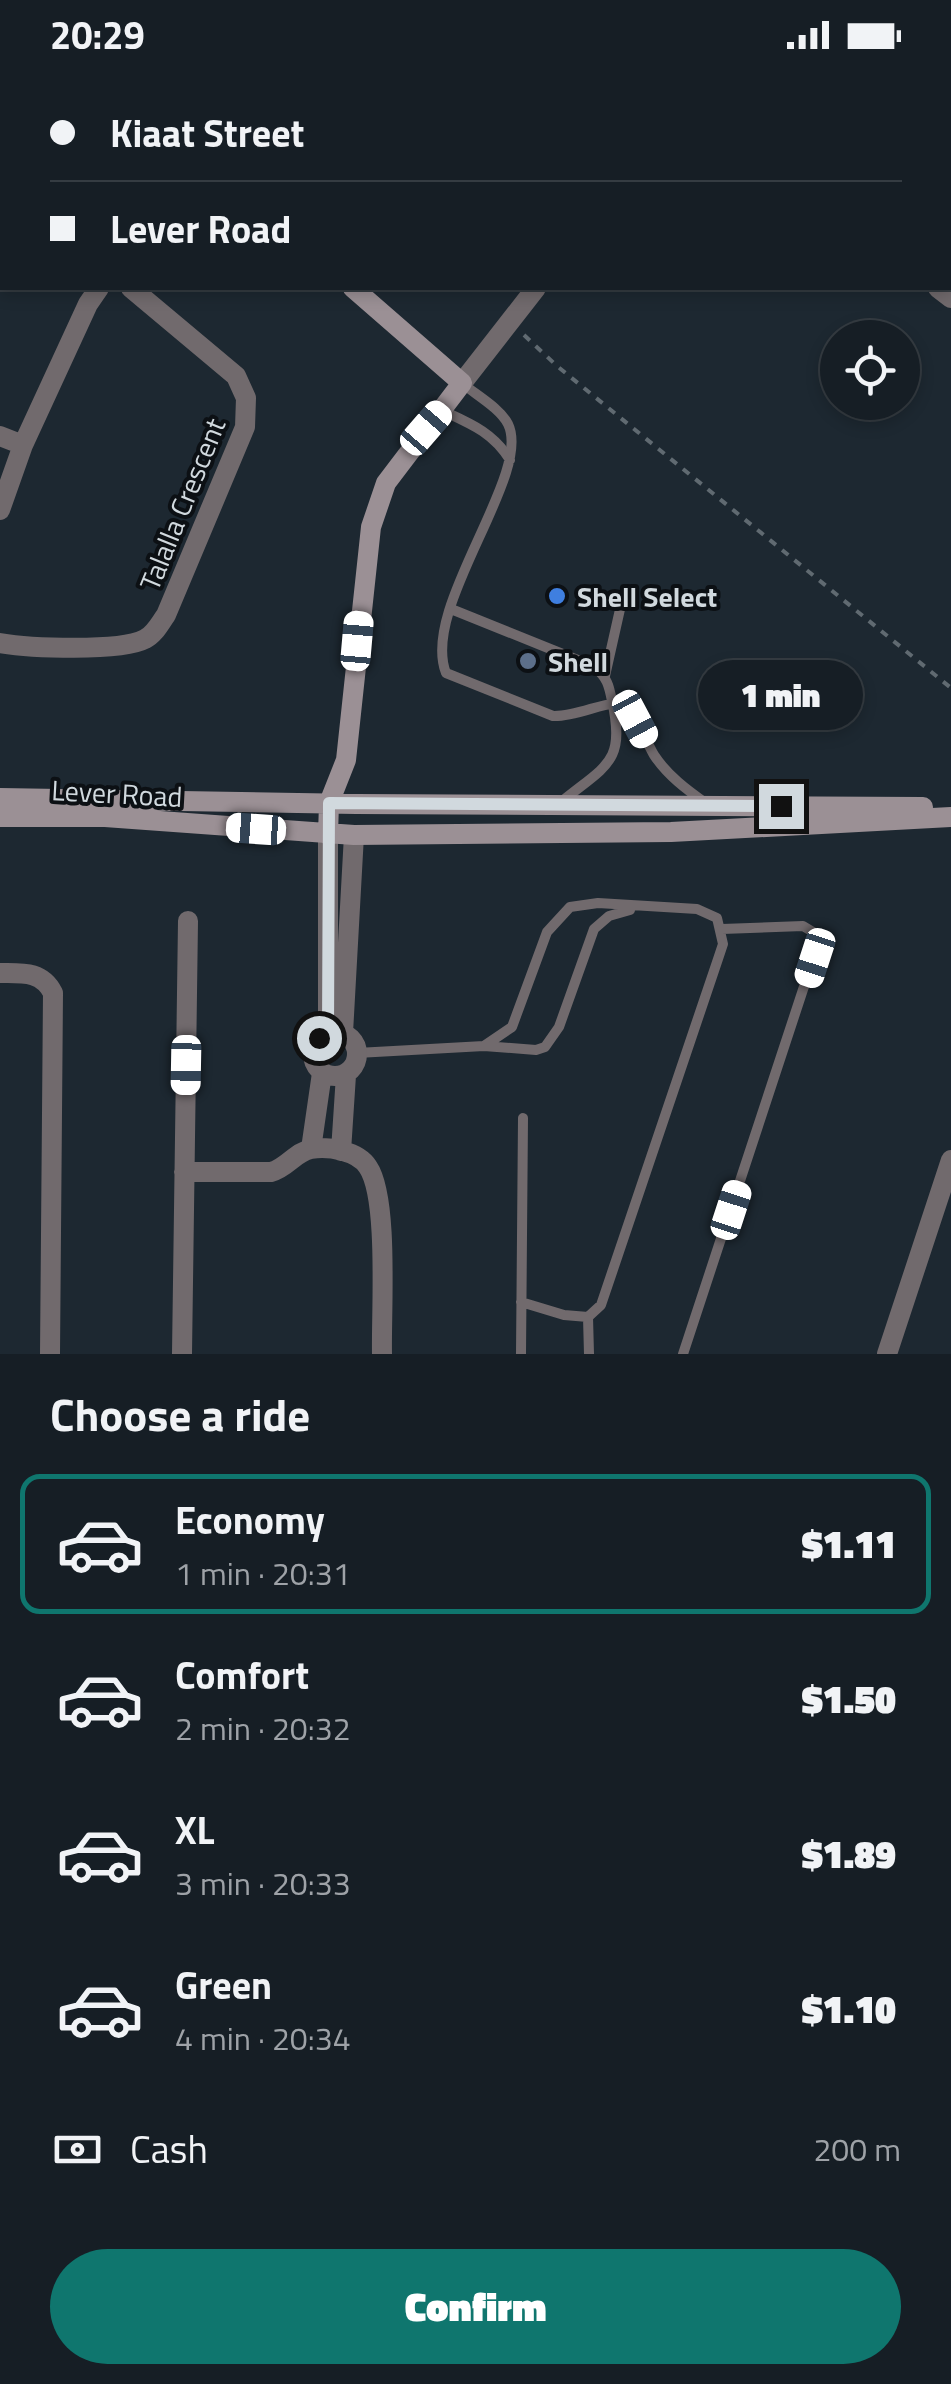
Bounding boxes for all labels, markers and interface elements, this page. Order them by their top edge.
text: 20:29 [50,6,145,64]
text: Kiaat Street [110,104,304,162]
text: Lever Road [110,200,291,258]
map controls [820,320,920,420]
button: locate [820,320,920,420]
car [395,396,457,460]
street label: Talalla Crescent [128,411,236,597]
place label: Shell Select [577,575,717,618]
marker: Shell Select [546,585,568,607]
car [339,610,375,672]
place label: Shell [548,640,608,683]
marker: Shell [517,650,539,672]
callout: 1 min [698,661,864,731]
text: 1 min [741,671,820,719]
car [608,685,662,753]
street label: Lever Road [50,768,184,818]
route end [759,784,804,829]
car [225,812,287,846]
car [791,925,839,991]
route start [297,1016,342,1061]
car [170,1035,202,1095]
car [707,1177,755,1243]
text: Choose a ride [50,1380,310,1448]
text: Economy [175,1491,325,1549]
icon: car [55,1499,145,1589]
text: $1.11 [802,1515,896,1573]
text: 1 min · 20:31 [175,1549,351,1597]
text: Comfort [175,1646,309,1704]
icon: car [55,1654,145,1744]
text: $1.50 [802,1670,896,1728]
text: 2 min · 20:32 [175,1704,351,1752]
text: XL [175,1801,215,1859]
icon: car [55,1809,145,1899]
text: $1.89 [802,1825,896,1883]
text: 3 min · 20:33 [175,1859,351,1907]
text: Green [175,1956,272,2014]
icon: car [55,1964,145,2054]
text: $1.10 [802,1980,896,2038]
text: 4 min · 20:34 [175,2014,351,2062]
text: Cash [130,2120,208,2178]
icon: cash [50,2122,105,2177]
text: 200 m [813,2125,901,2173]
button: Confirm [50,2249,901,2364]

